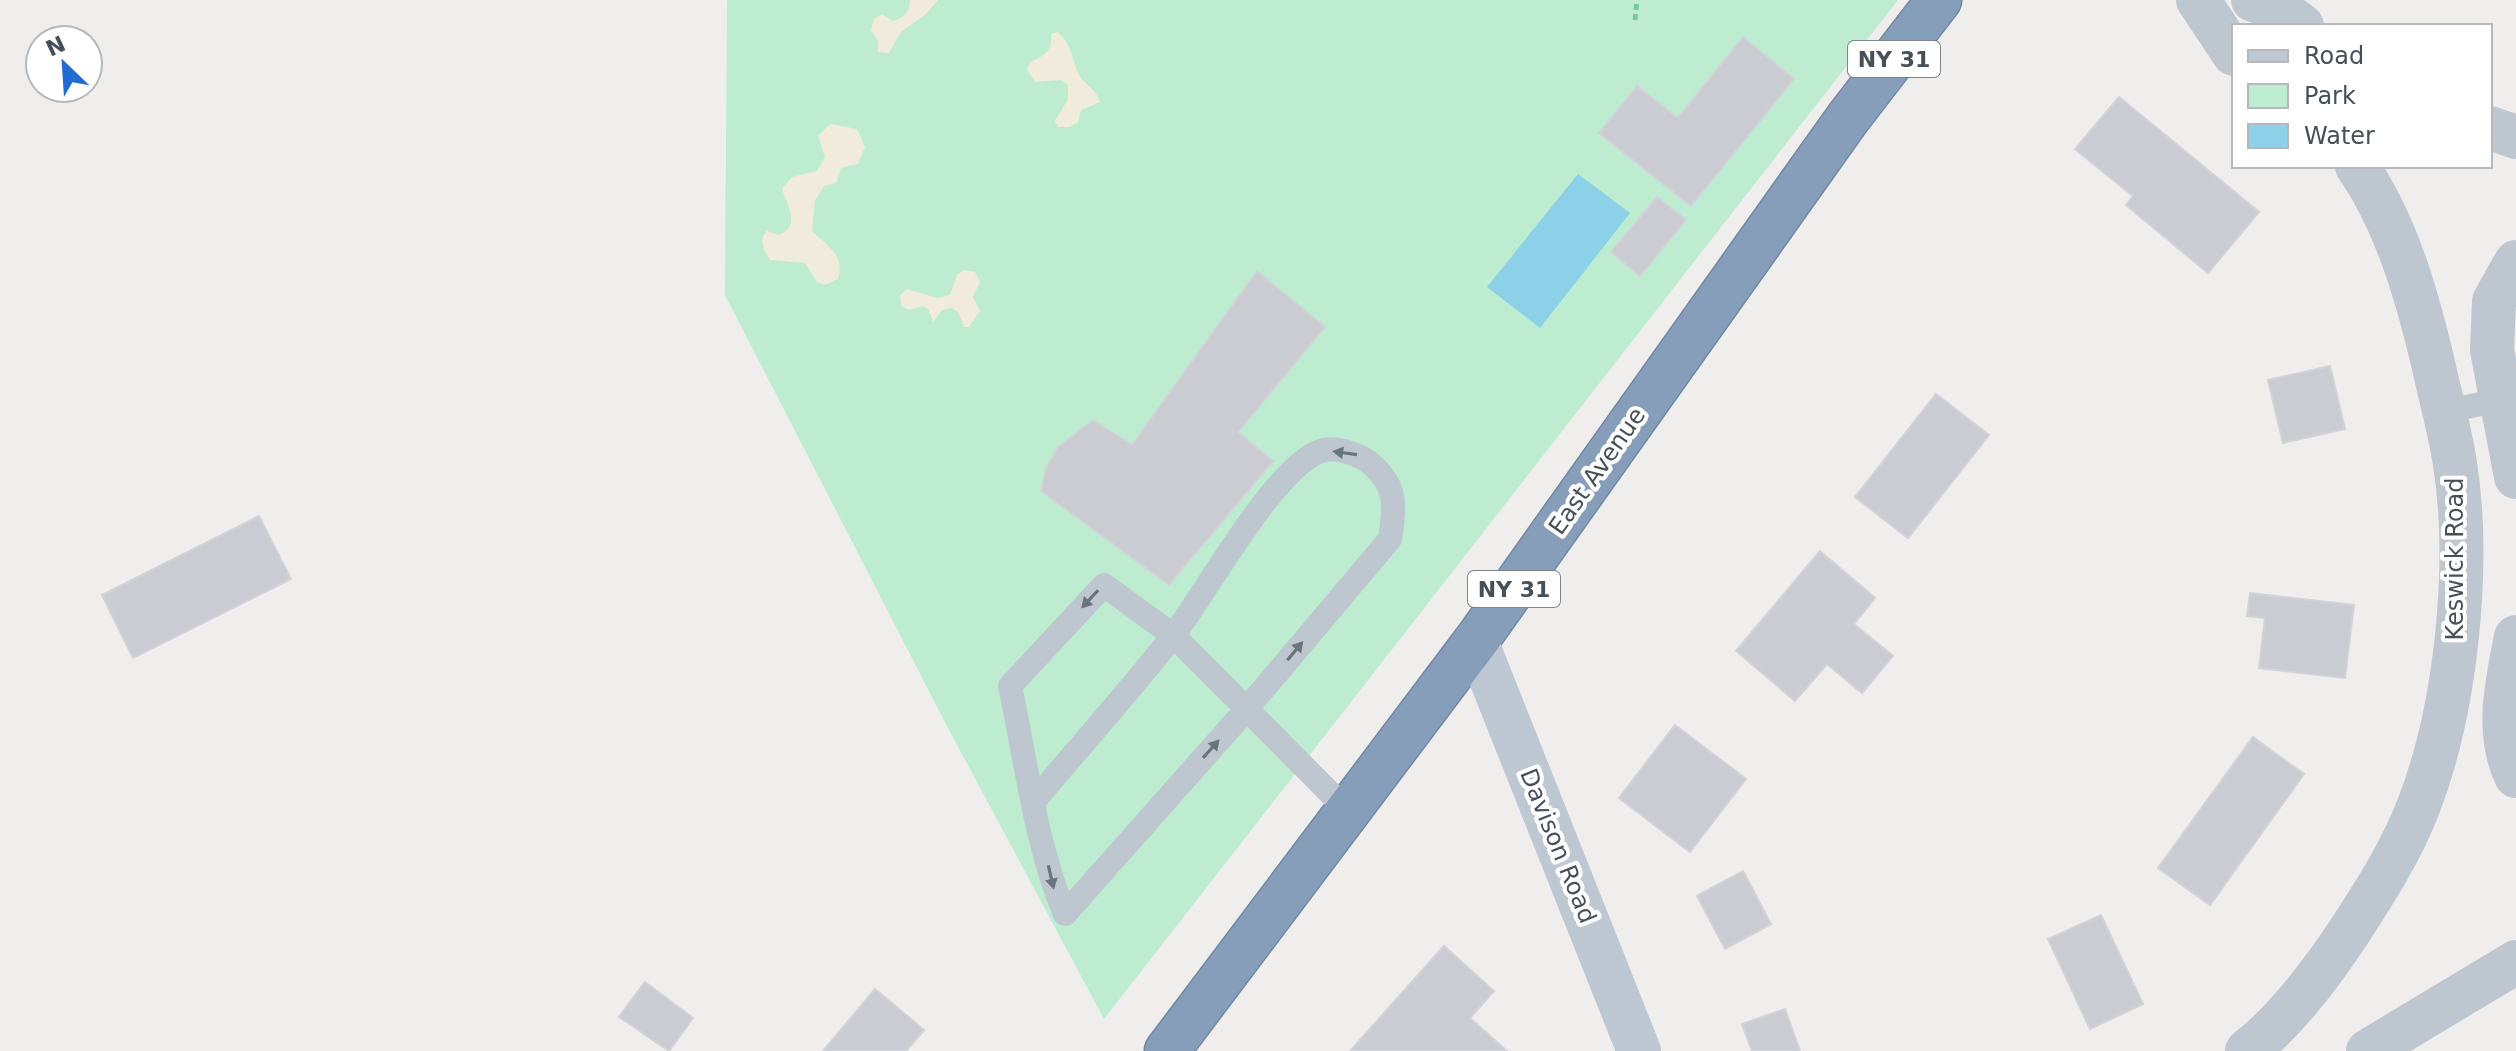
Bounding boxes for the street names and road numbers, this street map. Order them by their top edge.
road number: NY 31 [1848,41,1940,77]
street label: East Avenue [1543,402,1651,540]
street label: Keswick Road [2441,477,2469,641]
road number: NY 31 [1468,571,1560,607]
street label: Davison Road [1514,765,1602,927]

